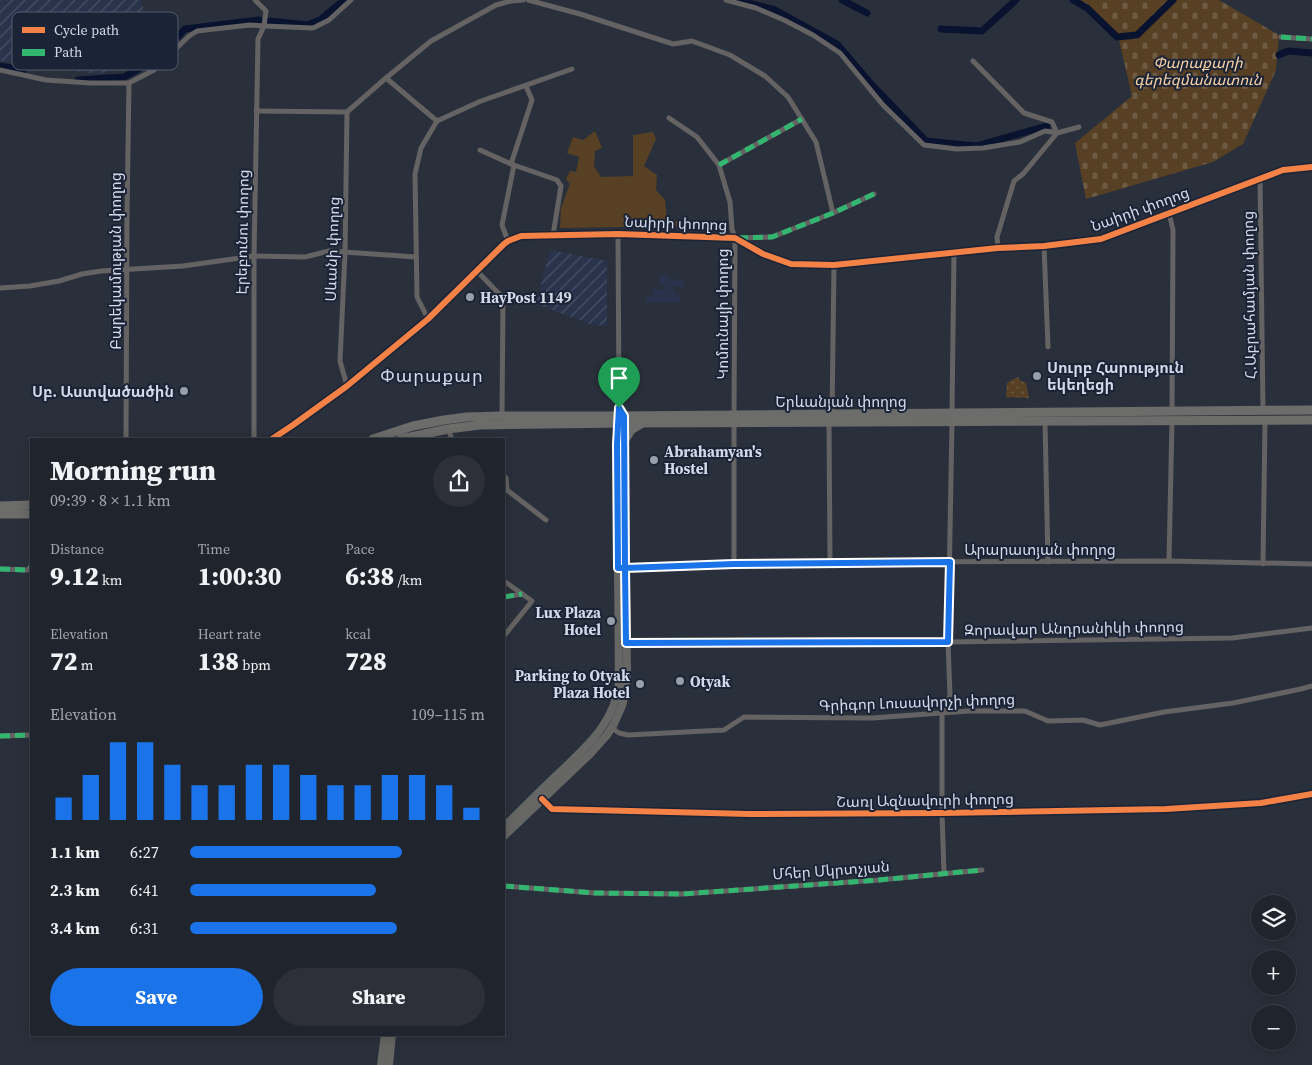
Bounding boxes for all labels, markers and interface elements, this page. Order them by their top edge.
legend [12,12,178,70]
text: Cycle path [54,20,119,40]
text: Path [54,42,82,62]
park label: Փարաքարի գերեզմանատուն [1134,52,1263,90]
street label: Էրեբունու փողոց [230,169,254,295]
street label: Բարեկամության փողոց [105,172,126,350]
street label: Նաիրի փողոց [1088,182,1192,236]
street label: Սևանի փողոց [320,196,344,302]
street label: Նաիրի փողոց [624,211,728,235]
street label: Հ.Աբրահամյան փողոց [1237,211,1261,379]
street label: Կոմունայի փողոց [712,249,733,379]
place label: HayPost 1149 [480,287,572,308]
marker: HayPost 1149 [464,291,476,303]
pin [598,357,640,408]
place label: Սուրբ Հարություն եկեղեցի [1047,357,1184,395]
district label: Փարաքար [380,363,484,388]
icon: arrive [605,364,633,392]
marker: Սուրբ Հարություն եկեղեցի [1031,370,1043,382]
place label: Սբ. Աստվածածին [32,381,174,402]
marker: Սբ. Աստվածածին [178,385,190,397]
street label: Երևանյան փողոց [775,391,907,412]
place label: Abrahamyan's Hostel [664,441,762,479]
text: Morning run [50,451,216,489]
marker: Abrahamyan's Hostel [648,454,660,466]
button: share [433,455,485,507]
text: 09:39 · 8 × 1.1 km [50,489,171,511]
text: Distance [50,539,104,559]
text: Time [198,539,230,559]
text: Pace [345,539,375,559]
street label: Արարատյան փողոց [964,539,1116,560]
text: 9.12 [50,559,99,593]
text: 1:00:30 [198,559,282,593]
text: 6:38 [345,559,394,593]
text: km [99,570,122,590]
text: /km [394,570,422,590]
place label: Lux Plaza Hotel [535,602,602,640]
marker: Lux Plaza Hotel [605,615,617,627]
street label: Զորավար Անդրանիկի փողոց [964,616,1184,640]
text: Elevation [50,624,108,644]
text: Heart rate [198,624,261,644]
text: kcal [345,624,371,644]
text: 72 [50,644,78,678]
text: 138 [198,644,239,678]
text: 728 [345,644,387,678]
text: m [78,655,93,675]
text: bpm [239,655,271,675]
place label: Parking to Otyak Plaza Hotel [515,665,630,703]
place label: Otyak [690,671,731,692]
marker: Otyak [674,675,686,687]
marker: Parking to Otyak Plaza Hotel [634,678,646,690]
street label: Գրիգոր Լուսավորչի փողոց [819,688,1015,716]
text: Elevation [50,703,117,725]
text: 109–115 m [411,703,485,725]
street label: Շառլ Ազնավուրի փողոց [836,788,1014,812]
text: 1.1 km [50,841,100,863]
text: 6:27 [130,841,159,863]
street label: Մհեր Մկրտչյան [772,855,890,885]
text: 2.3 km [50,879,100,901]
text: 6:41 [130,879,159,901]
map controls [1251,895,1296,1050]
button: layers [1251,895,1296,940]
text: 3.4 km [50,917,100,939]
text: 6:31 [130,917,159,939]
button: + [1251,950,1296,995]
button: Save [50,968,263,1026]
button: Share [273,968,485,1026]
button: − [1251,1005,1296,1050]

